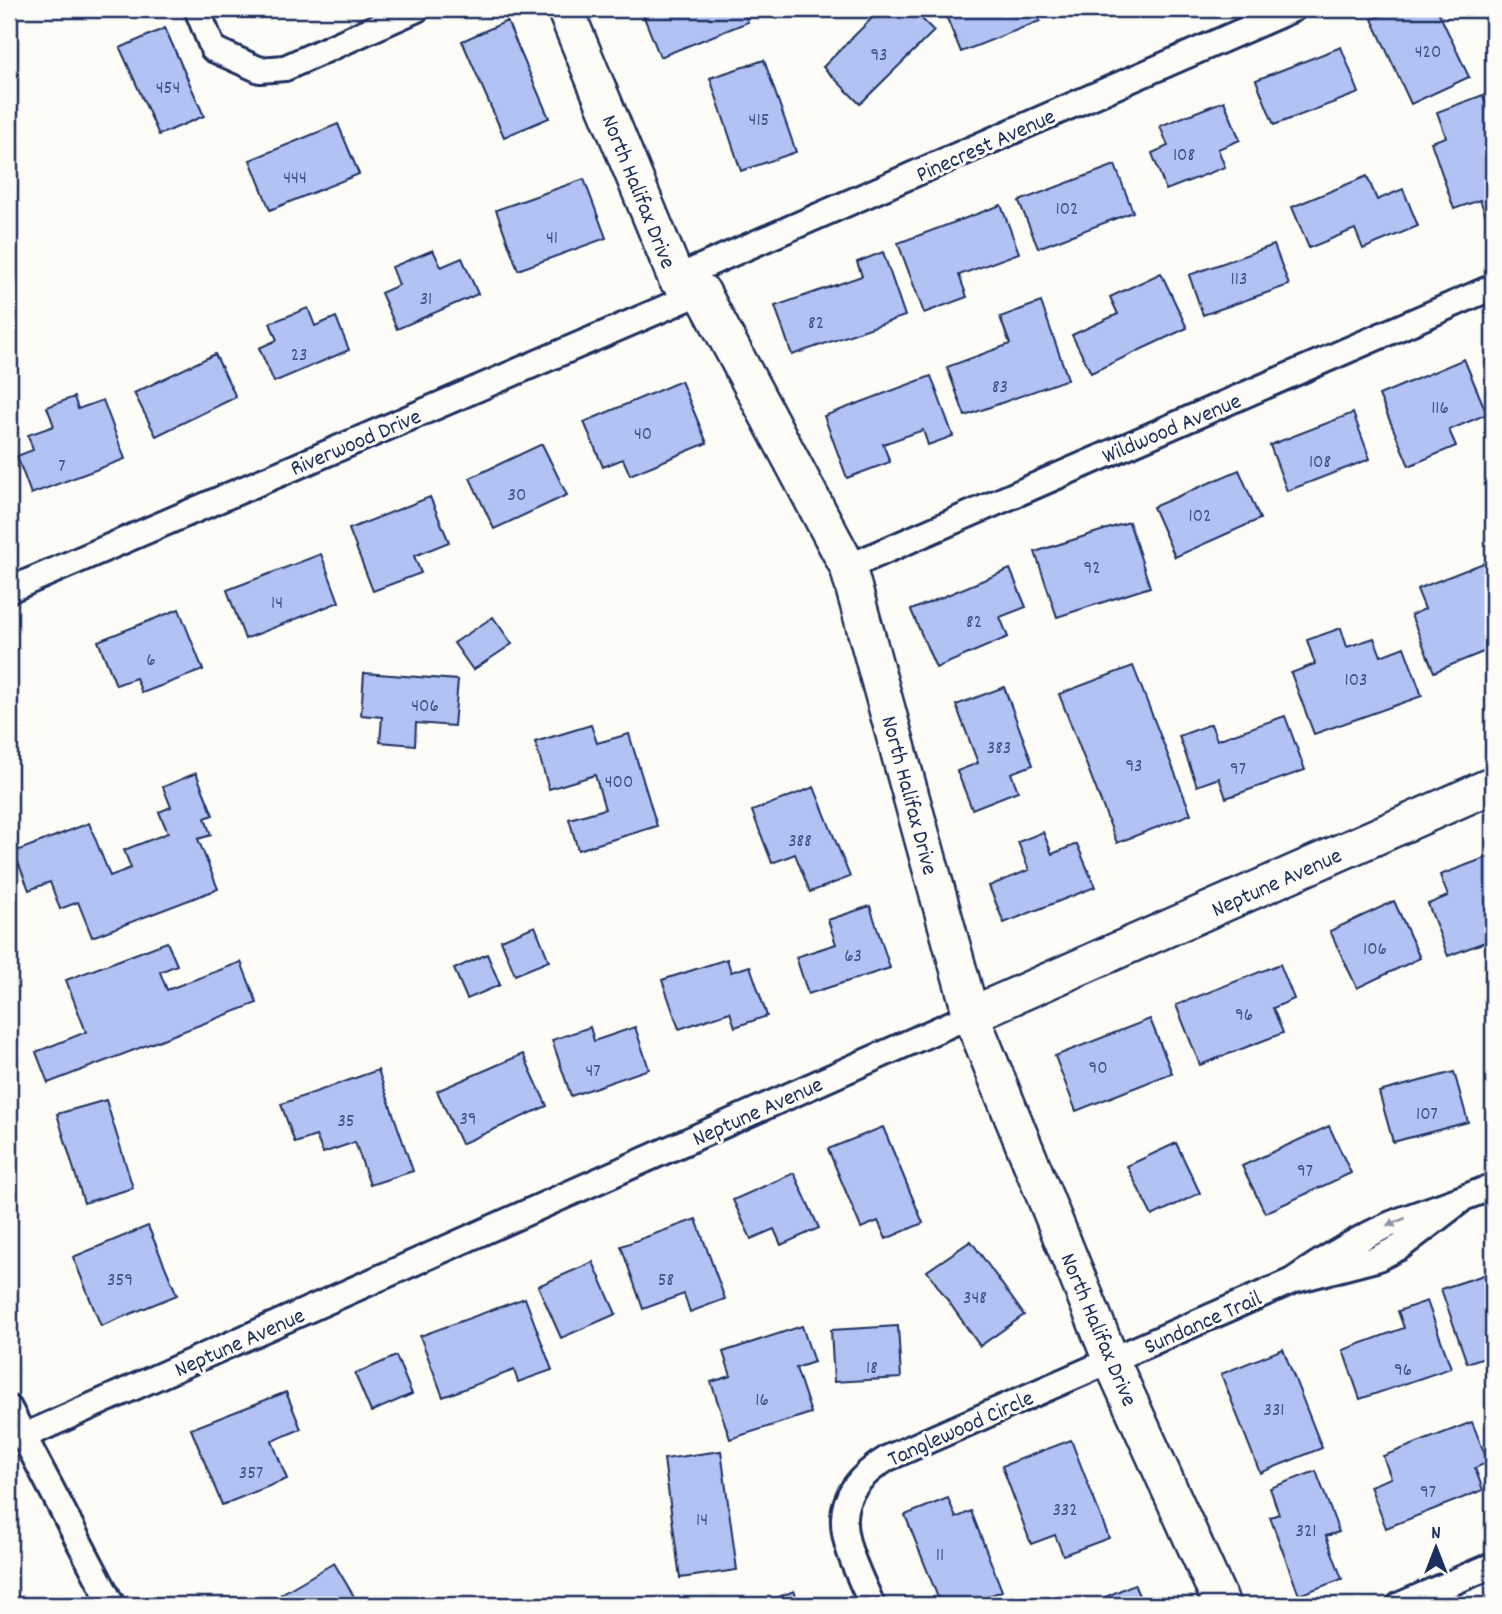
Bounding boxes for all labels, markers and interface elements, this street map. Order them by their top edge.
house number: 420 [1415,40,1441,67]
house number: 93 [870,43,888,70]
house number: 454 [156,76,180,103]
street label: Pinecrest Avenue [911,102,1062,193]
house number: 415 [749,108,769,135]
street label: North Halifax Drive [591,110,683,274]
house number: 108 [1173,143,1195,170]
house number: 444 [283,166,307,193]
house number: 102 [1056,197,1078,224]
house number: 41 [546,226,558,253]
house number: 113 [1231,267,1247,294]
house number: 31 [420,287,432,314]
house number: 82 [808,311,824,338]
house number: 23 [291,343,307,370]
house number: 83 [992,375,1008,402]
street label: Wildwood Avenue [1098,386,1247,474]
house number: 116 [1431,396,1449,423]
street label: Riverwood Drive [286,402,427,487]
house number: 40 [634,422,652,449]
house number: 108 [1309,450,1331,477]
house number: 7 [58,454,66,481]
house number: 30 [508,483,526,510]
house number: 102 [1189,504,1211,531]
house number: 92 [1083,556,1101,583]
house number: 14 [271,591,283,618]
house number: 82 [966,610,982,637]
house number: 6 [146,648,156,675]
house number: 103 [1345,668,1367,695]
house number: 406 [411,694,439,721]
street label: North Halifax Drive [871,713,945,879]
house number: 383 [987,736,1011,763]
house number: 93 [1125,754,1143,781]
house number: 97 [1230,757,1246,784]
house number: 400 [605,770,633,797]
house number: 388 [788,829,812,856]
street label: Neptune Avenue [1207,841,1348,928]
house number: 106 [1363,937,1387,964]
house number: 63 [844,944,862,971]
house number: 96 [1235,1003,1253,1030]
house number: 90 [1088,1056,1108,1083]
house number: 47 [585,1059,601,1086]
street label: Neptune Avenue [688,1070,829,1157]
house number: 107 [1416,1102,1438,1129]
house number: 39 [459,1107,477,1134]
house number: 35 [337,1109,355,1136]
house number: 97 [1297,1159,1313,1186]
one-way arrow [1385,1217,1406,1228]
street label: North Halifax Drive [1050,1249,1144,1412]
house number: 359 [107,1268,133,1295]
house number: 58 [658,1268,674,1295]
street label: Sundance Trail [1139,1283,1268,1365]
house number: 348 [963,1286,987,1313]
street label: Neptune Avenue [170,1301,311,1388]
house number: 18 [866,1356,878,1383]
house number: 96 [1394,1358,1412,1385]
street label: Tanglewood Circle [883,1383,1040,1477]
house number: 16 [755,1388,769,1415]
house number: 331 [1263,1398,1285,1425]
house number: 357 [239,1461,263,1488]
house number: 97 [1420,1480,1436,1507]
house number: 332 [1052,1498,1078,1525]
house number: 14 [696,1508,708,1535]
north arrow [1400,1512,1470,1582]
house number: 321 [1296,1519,1316,1546]
text: N [1431,1521,1441,1548]
house number: 11 [936,1543,944,1570]

